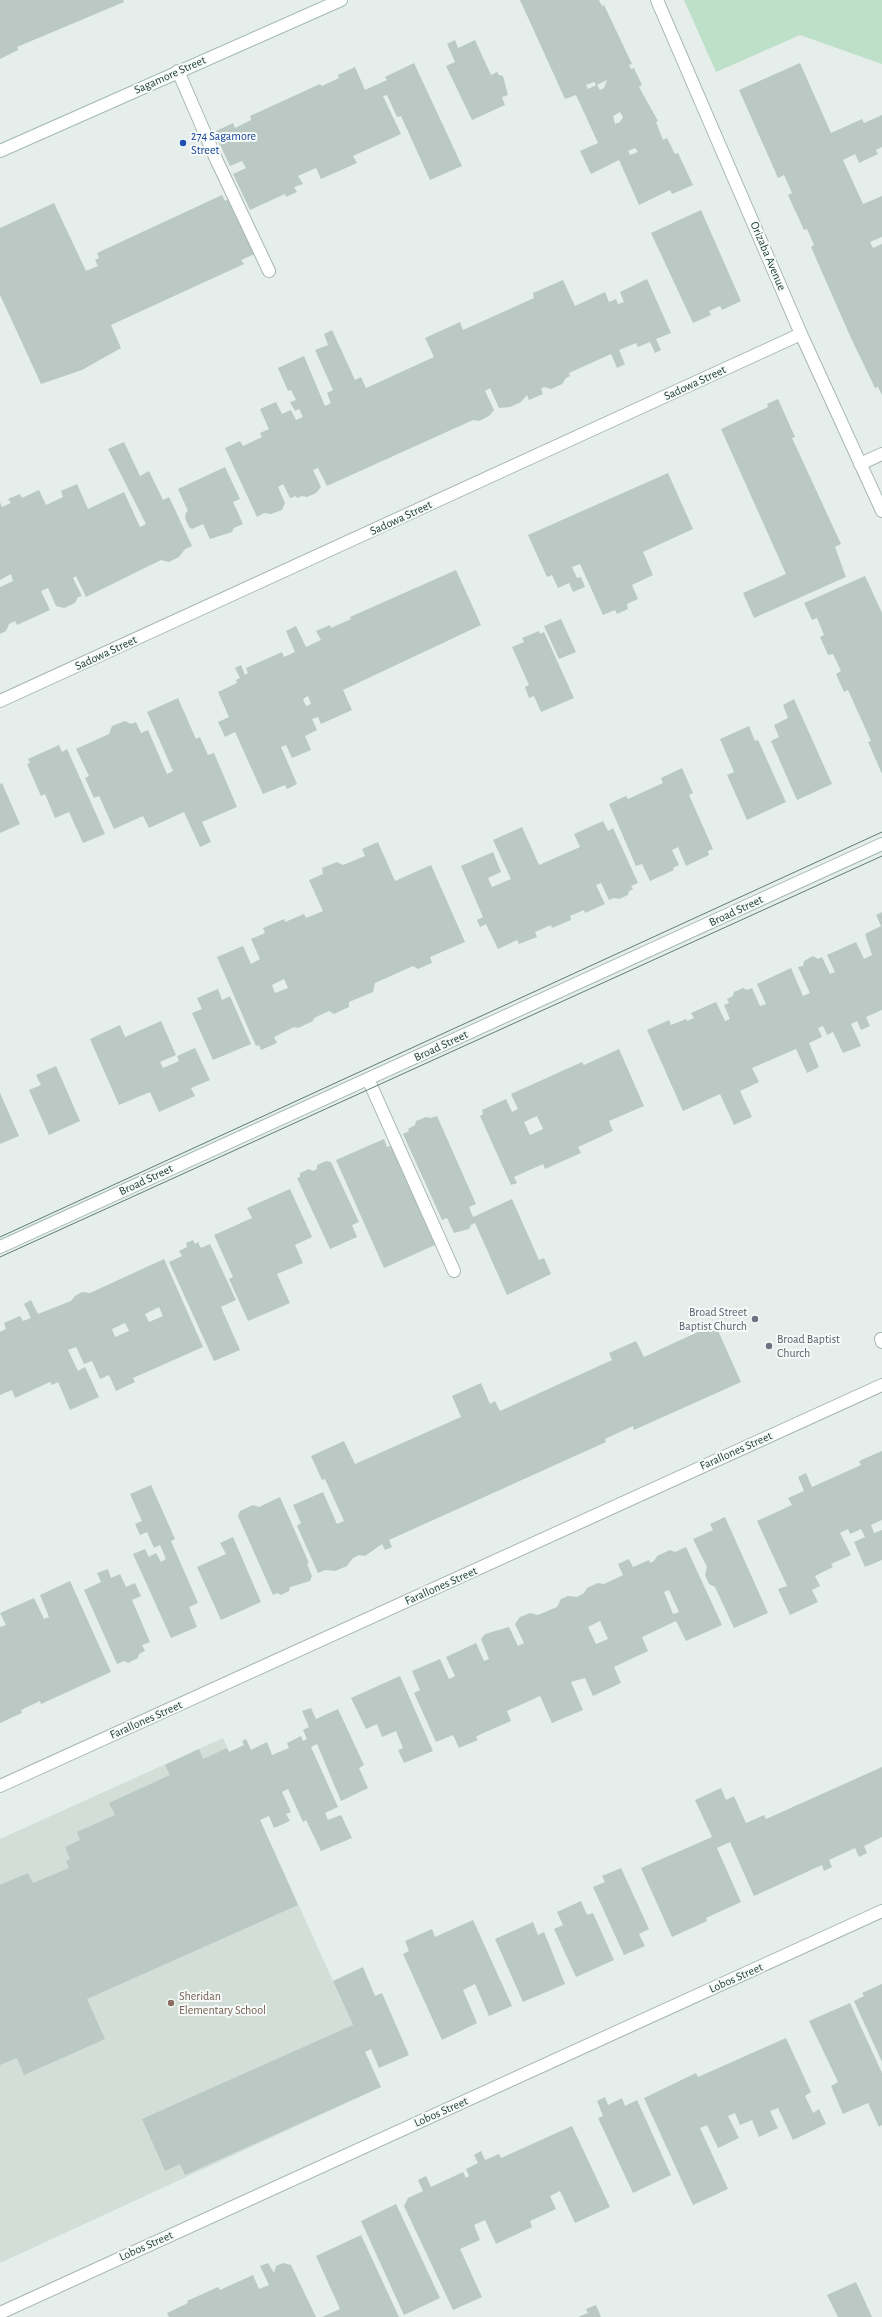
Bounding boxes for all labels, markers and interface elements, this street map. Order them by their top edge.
street label: Sagamore Street [132,53,208,97]
place label: 274 Sagamore Street [191,129,256,157]
marker: 274 Sagamore Street [178,138,188,148]
street label: Orizaba Avenue [747,219,789,293]
street label: Sadowa Street [662,362,728,404]
street label: Sadowa Street [368,497,434,539]
street label: Sadowa Street [73,632,139,674]
street label: Broad Street [707,892,765,930]
street label: Broad Street [412,1027,470,1065]
street label: Broad Street [117,1161,175,1199]
place label: Broad Street Baptist Church [679,1305,747,1333]
marker: Broad Street Baptist Church [750,1314,760,1324]
place label: Broad Baptist Church [777,1332,840,1360]
marker: Broad Baptist Church [764,1341,774,1351]
street label: Farallones Street [698,1429,774,1473]
street label: Farallones Street [403,1564,479,1608]
street label: Farallones Street [108,1698,184,1742]
street label: Lobos Street [707,1960,765,1996]
place label: Sheridan Elementary School [179,1989,266,2017]
marker: Sheridan Elementary School [166,1998,176,2008]
street label: Lobos Street [412,2094,470,2130]
street label: Lobos Street [117,2228,175,2264]

